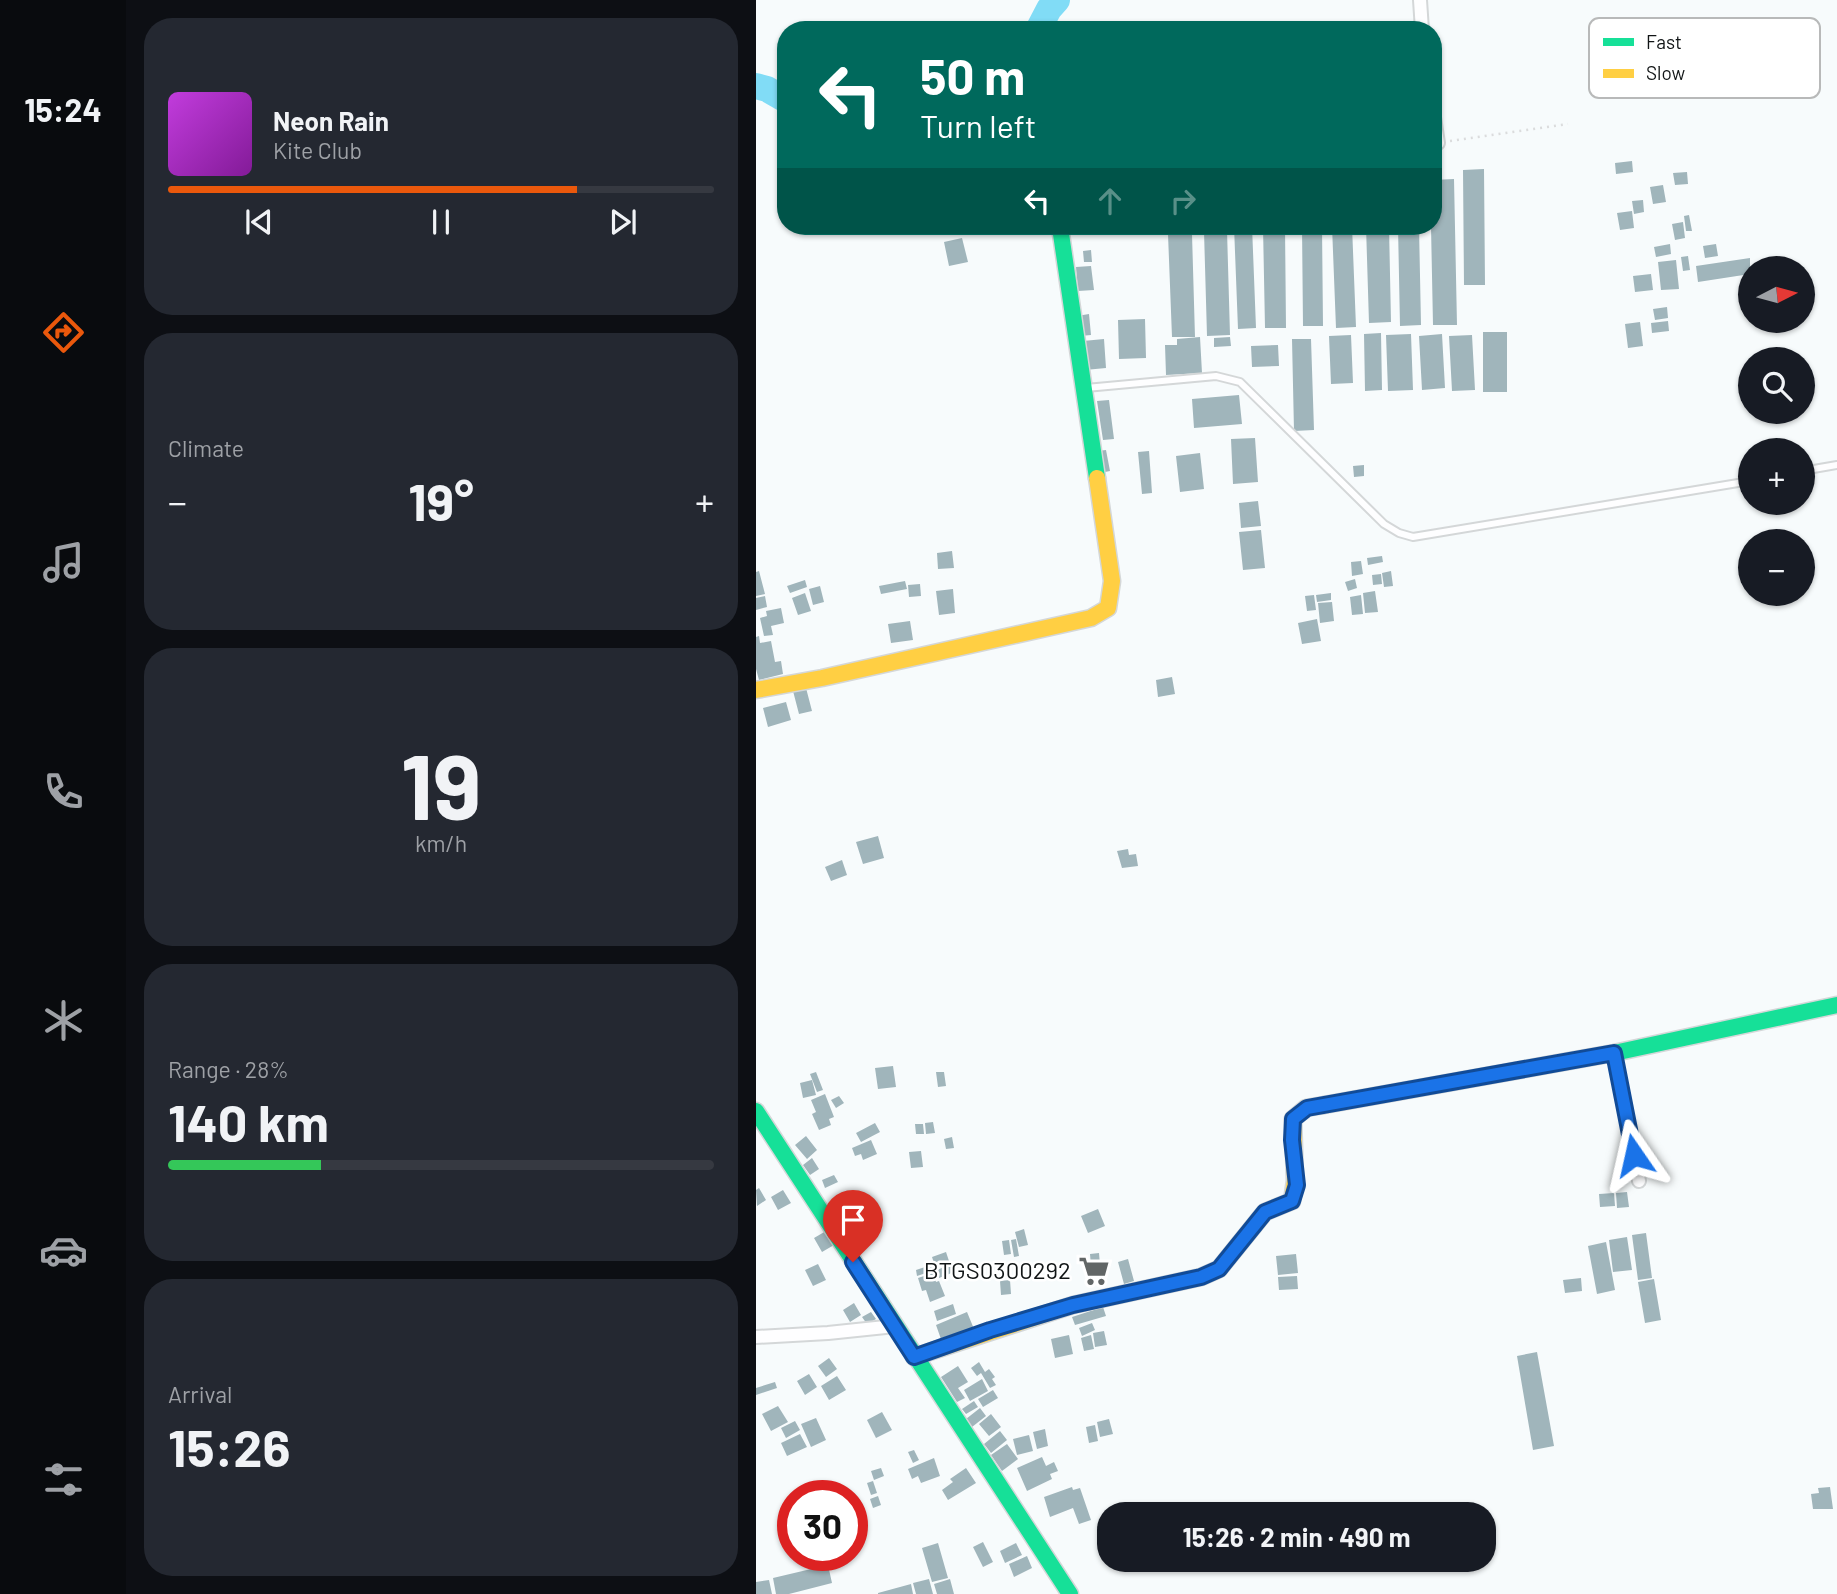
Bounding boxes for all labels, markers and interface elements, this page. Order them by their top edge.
legend [1589,18,1820,98]
text: Fast [1646,30,1682,53]
text: 50 m [920,46,1025,105]
icon: left [805,49,896,140]
text: Slow [1646,61,1685,84]
text: 15:24 [24,90,102,128]
text: Neon Rain [273,105,389,136]
text: Turn left [920,106,1037,144]
text: Kite Club [273,136,362,164]
icon: left [1018,182,1056,220]
icon: ahead [1091,182,1129,220]
icon: right [1164,182,1202,220]
icon: previous [240,203,278,241]
icon: pause [422,203,460,241]
icon: next [604,203,642,241]
north arrow [1738,256,1815,332]
map controls [1738,256,1815,606]
icon: directions [39,308,88,357]
button: search [1738,347,1815,424]
text: Climate [168,434,244,462]
button: + [1738,438,1815,515]
text: 19° [408,469,474,531]
text: − [168,478,187,524]
text: + [695,478,714,524]
button: − [1738,529,1815,606]
icon: music [39,538,88,587]
text: 19 [401,729,481,838]
icon: phone [39,767,88,816]
text: km/h [415,829,467,857]
icon: climate [39,996,88,1045]
text: Range · 28% [168,1055,289,1083]
text: 140 km [168,1090,329,1152]
position arrow [1597,1118,1671,1192]
pin [823,1190,883,1262]
icon: arrive [834,1201,872,1239]
icon: car [39,1226,88,1275]
supermarket icon: BTGS0300292 [1077,1254,1111,1288]
place label: BTGS0300292 [924,1255,1071,1284]
text: Arrival [168,1380,232,1408]
text: 15:26 [168,1415,290,1477]
icon: filters [39,1455,88,1504]
speed limit sign: 30 [777,1480,868,1571]
text: 15:26 · 2 min · 490 m [1183,1521,1410,1552]

